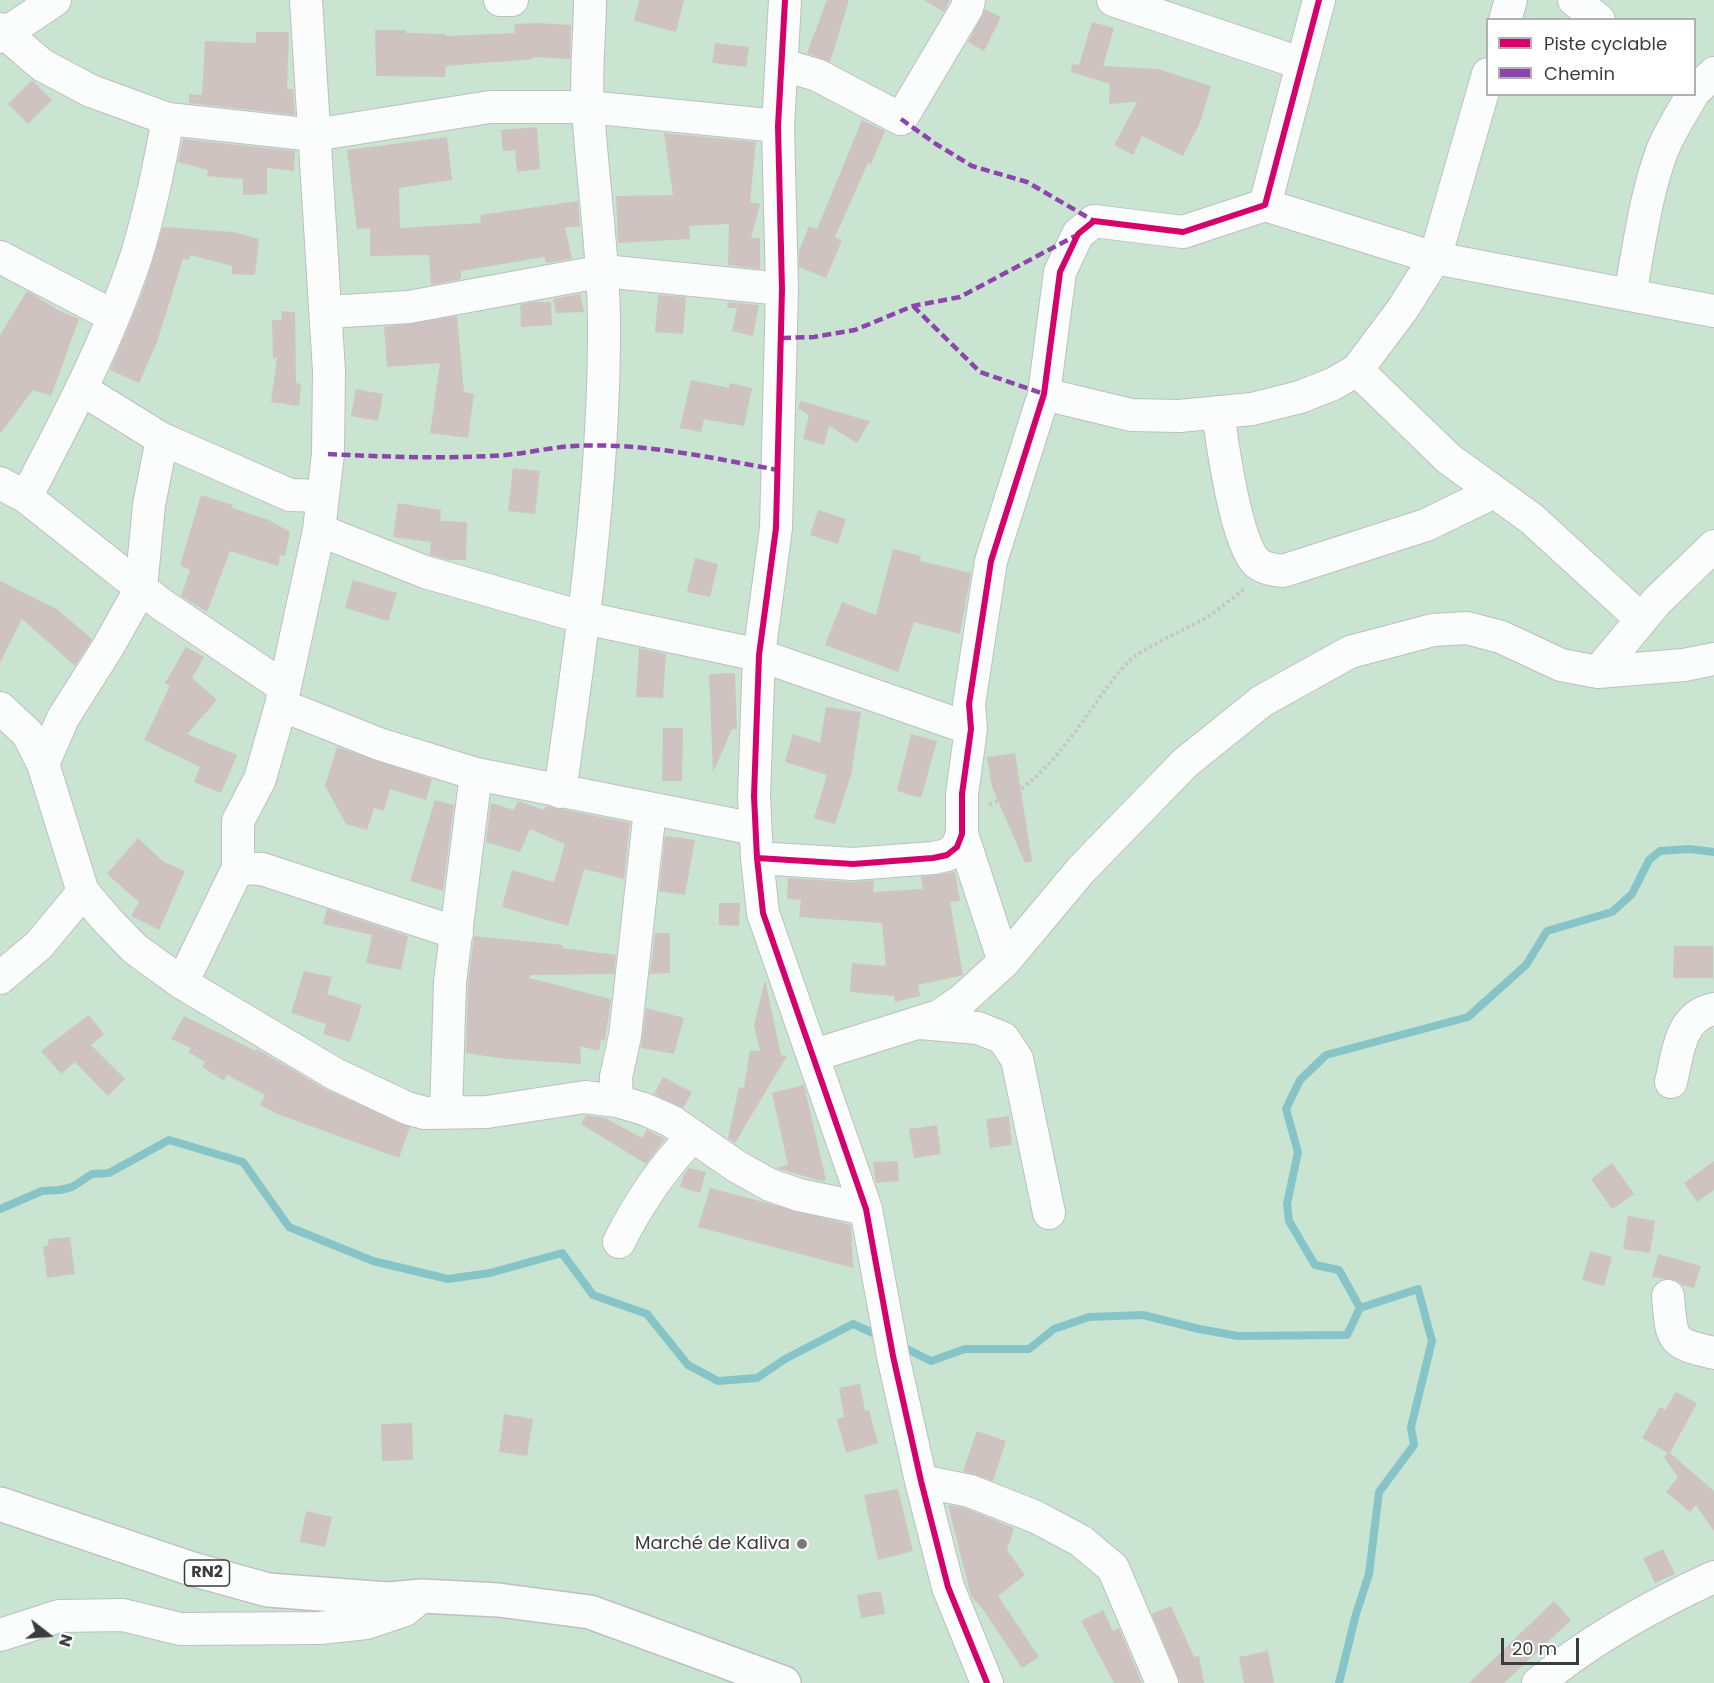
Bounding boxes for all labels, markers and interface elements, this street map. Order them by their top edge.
legend [1486,18,1696,96]
text: Piste cyclable [1544,31,1667,56]
text: Chemin [1544,61,1615,86]
place label: Marché de Kaliva [635,1533,790,1555]
marker: Marché de Kaliva [795,1537,809,1551]
road number: RN2 [184,1560,230,1586]
north arrow [18,1605,78,1665]
scale bar [1504,1626,1582,1664]
text: N [53,1631,78,1650]
text: 20 m [1512,1636,1557,1661]

